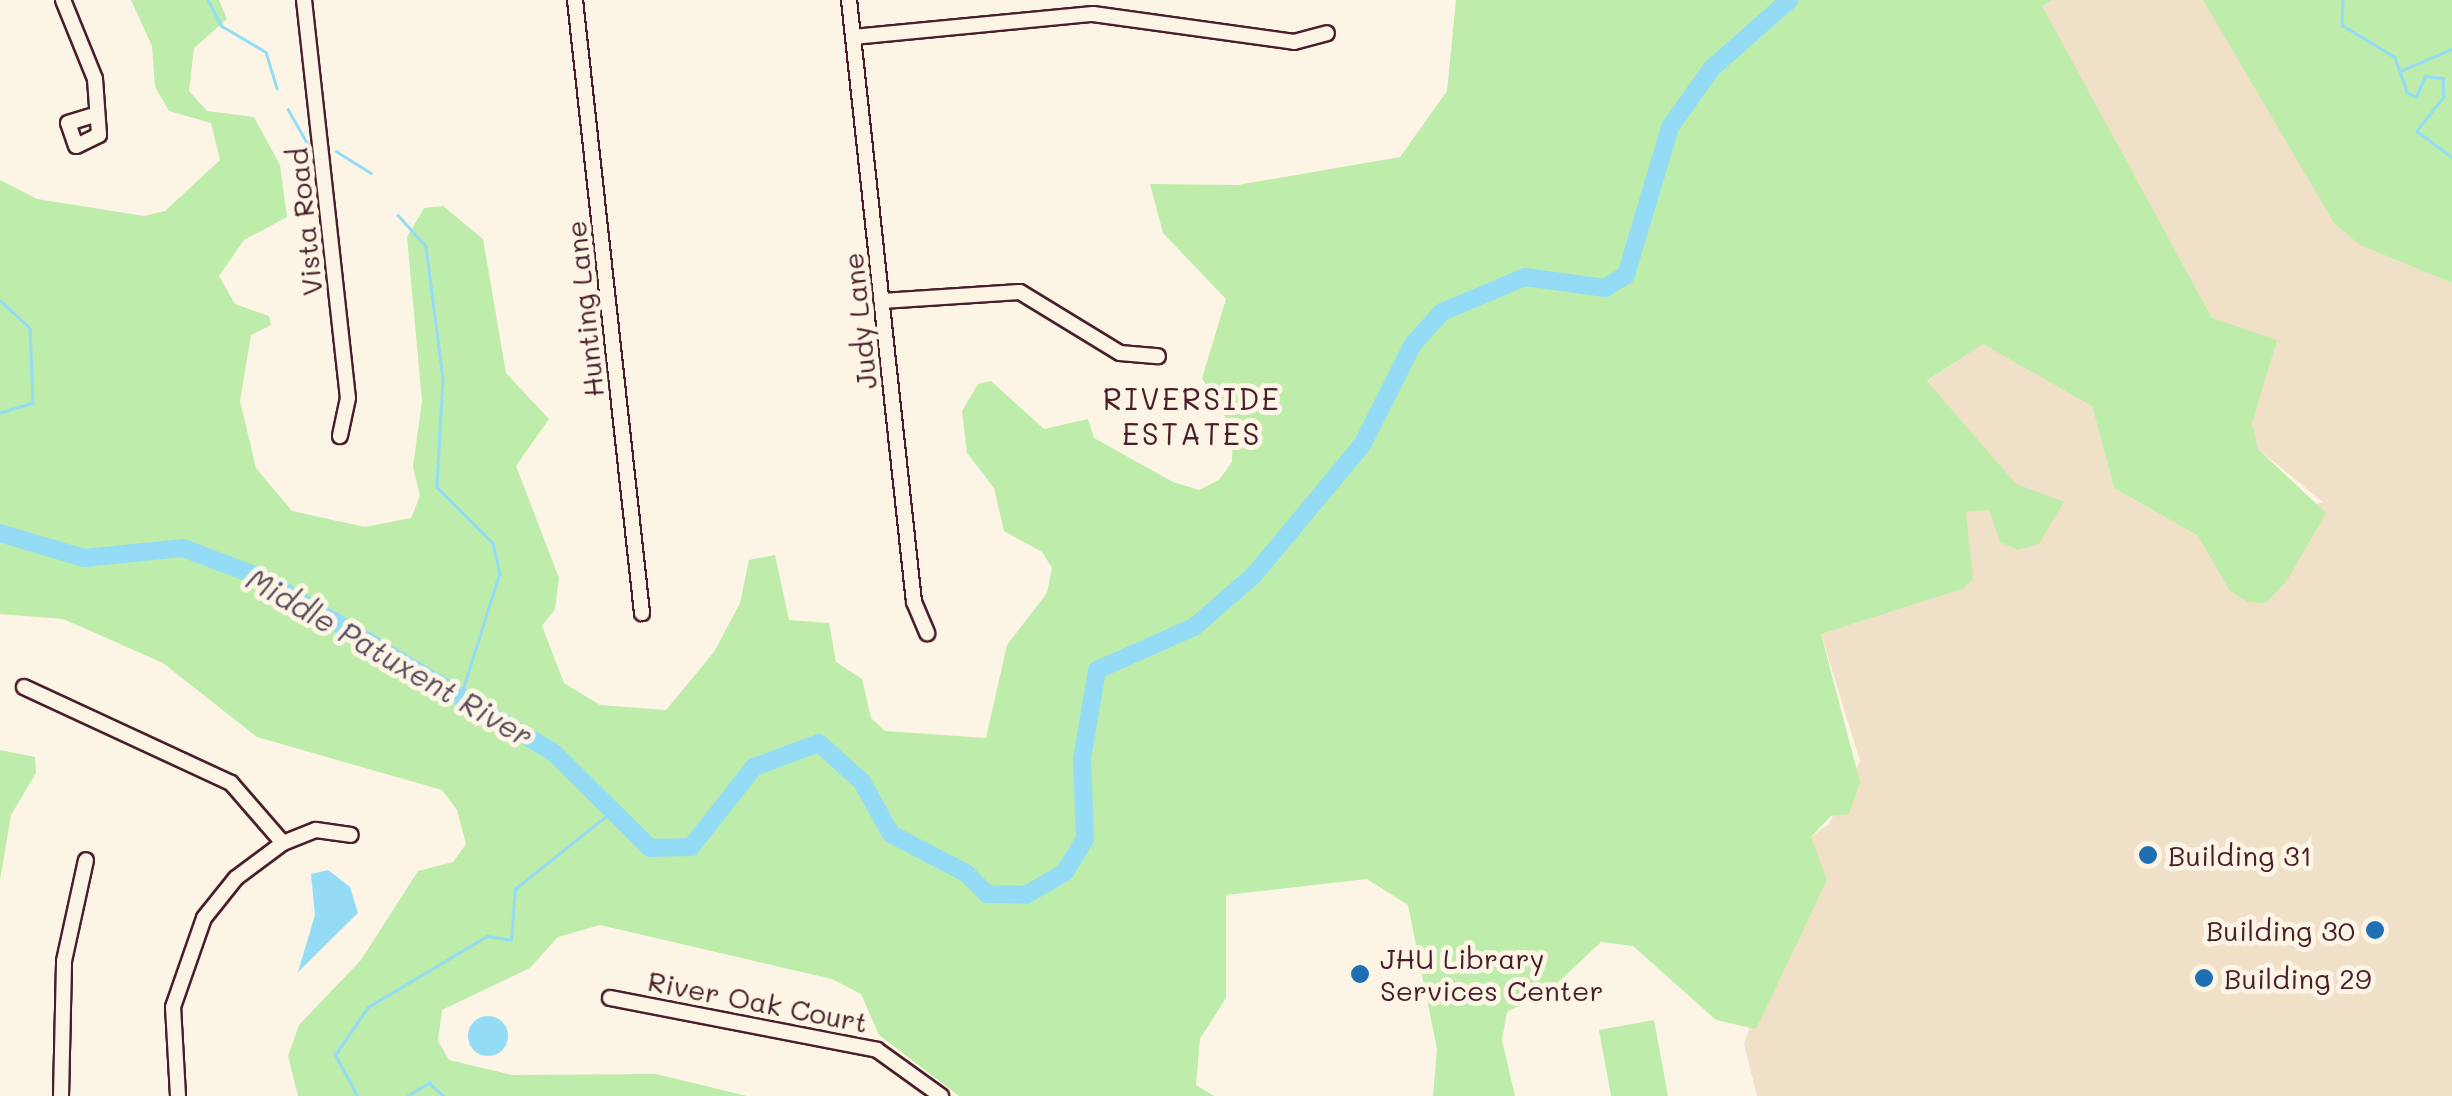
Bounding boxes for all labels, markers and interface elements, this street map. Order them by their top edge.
street label: Vista Road [280,146,328,298]
street label: Hunting Lane [558,219,610,399]
street label: Judy Lane [835,251,883,391]
district label: RIVERSIDE ESTATES [1103,380,1281,450]
water label: Middle Patuxent River [240,560,540,754]
place label: Building 31 [2168,838,2312,872]
marker: Building 31 [2137,844,2159,866]
place label: Building 30 [2206,913,2355,947]
marker: Building 30 [2364,919,2386,941]
place label: JHU Library Services Center [1380,941,1603,1007]
place label: Building 29 [2224,961,2371,995]
street label: River Oak Court [645,963,871,1039]
marker: JHU Library Services Center [1349,963,1371,985]
marker: Building 29 [2193,967,2215,989]

